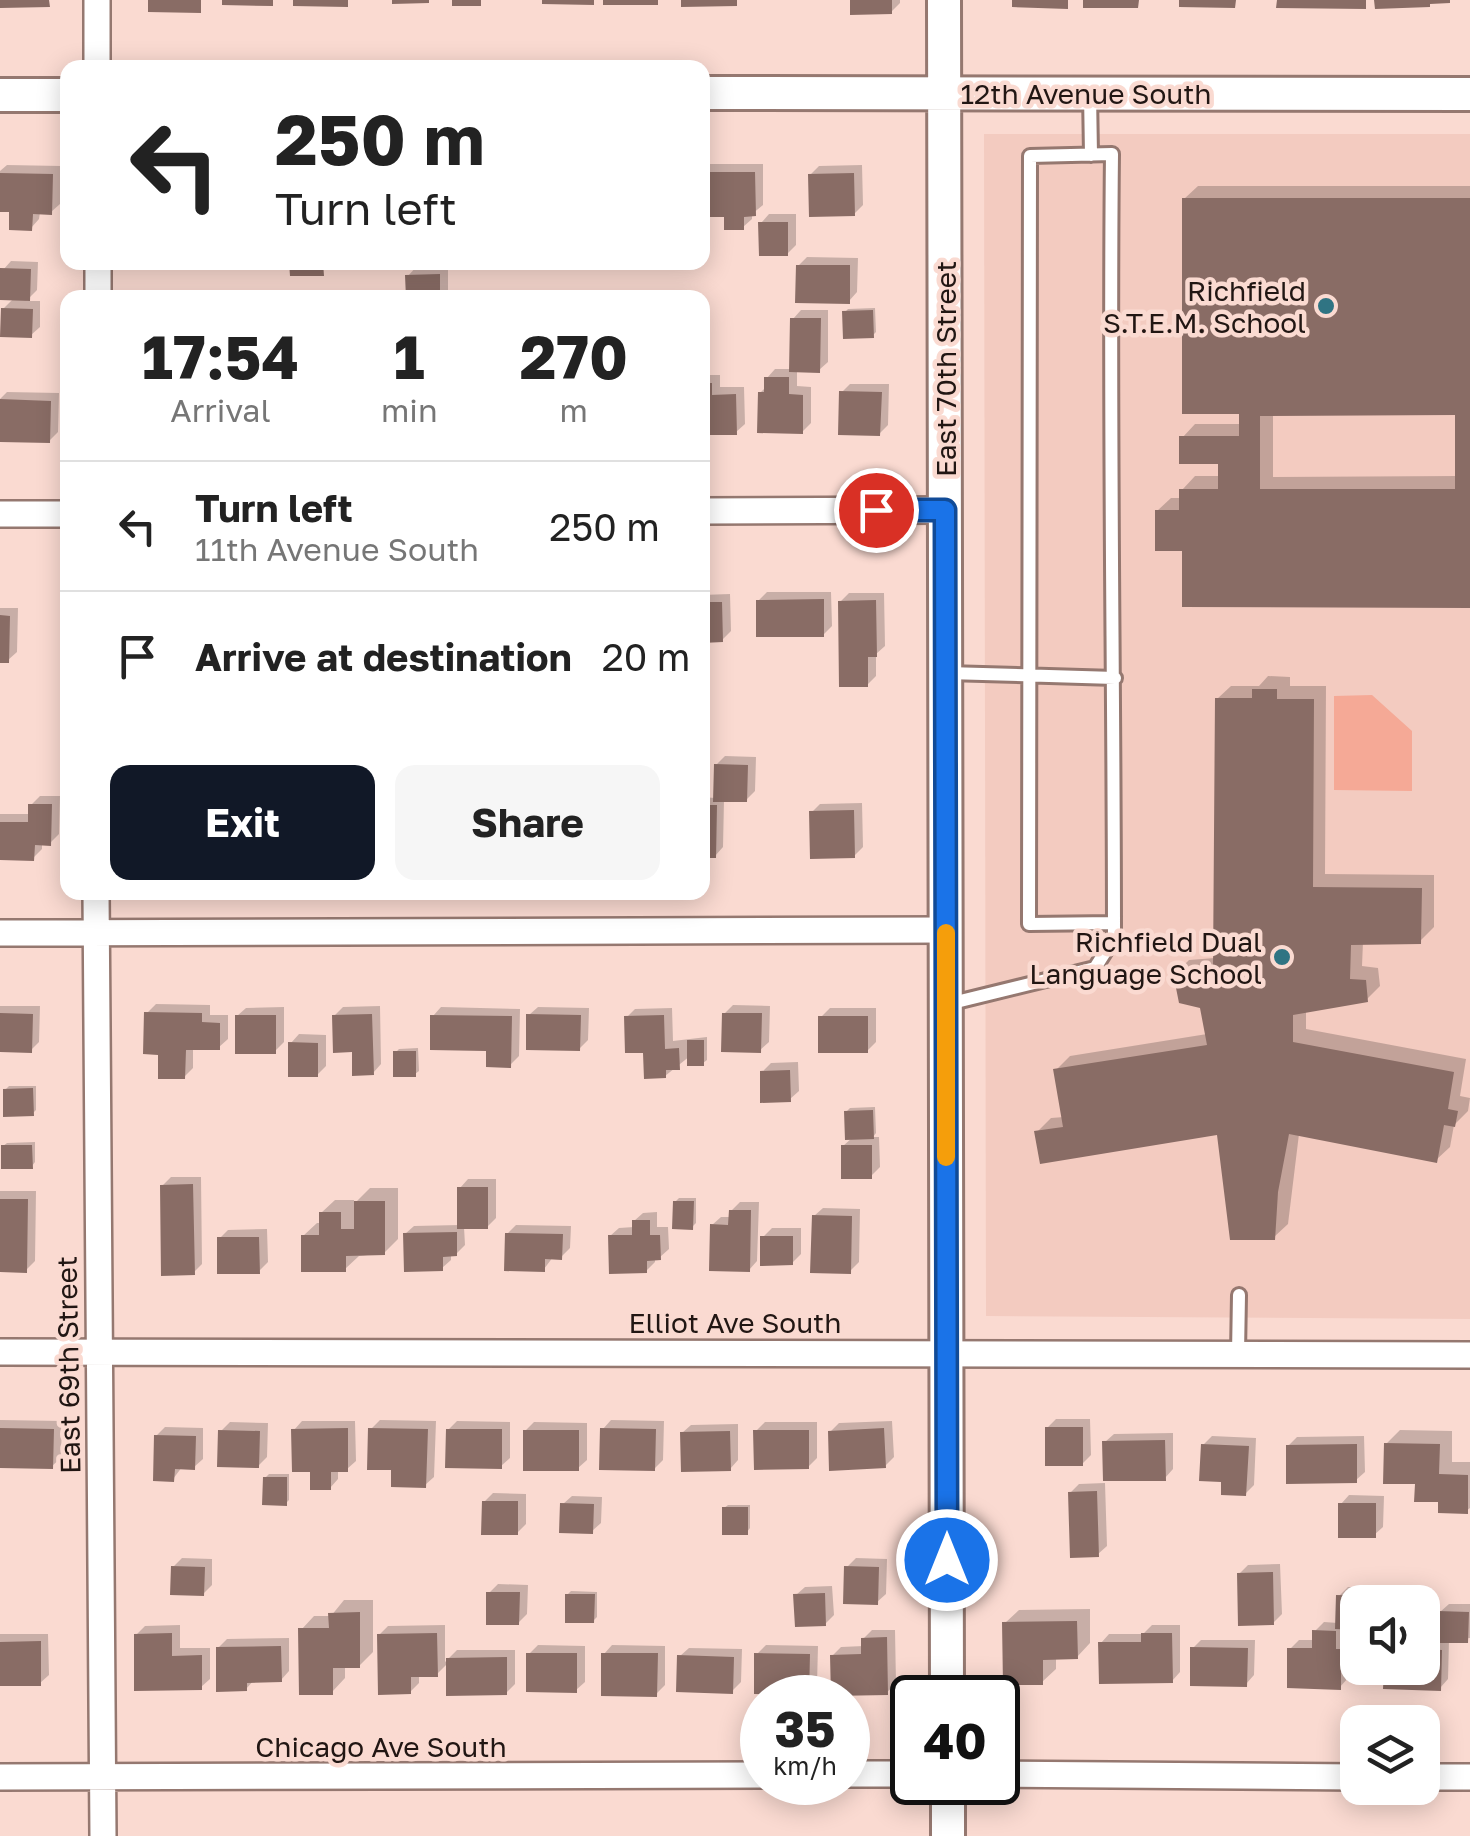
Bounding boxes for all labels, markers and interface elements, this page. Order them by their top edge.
street label: 12th Avenue South [960,77,1212,110]
text: 250 m [275,96,485,180]
icon: left [110,100,240,230]
text: Turn left [275,181,457,235]
street label: East 70th Street [929,261,962,477]
place label: Richfield S.T.E.M. School [1103,274,1306,339]
marker: Richfield S.T.E.M. School [1315,295,1337,317]
text: 17:54 [142,320,299,392]
text: 1 [394,320,425,392]
text: 270 [520,320,628,392]
text: Arrival [170,391,271,429]
text: min [381,391,438,429]
text: m [560,391,588,429]
pin [834,468,919,553]
icon: arrive [849,483,904,538]
text: Turn left [195,485,353,530]
icon: left [110,499,165,554]
text: 250 m [549,504,660,549]
text: 11th Avenue South [195,530,479,568]
icon: arrive [110,629,165,684]
text: Arrive at destination [195,634,572,679]
text: 20 m [602,634,690,679]
button: Exit [110,765,375,880]
button: Share [395,765,660,880]
place label: Richfield Dual Language School [1029,925,1262,990]
marker: Richfield Dual Language School [1271,946,1293,968]
street label: East 69th Street [50,1256,86,1474]
street label: Elliot Ave South [628,1306,842,1339]
position arrow [895,1508,999,1612]
map controls [1340,1585,1440,1805]
button: sound [1340,1585,1440,1685]
speed limit sign: 40 [890,1675,1020,1805]
text: 35 [774,1698,835,1758]
button: layers [1340,1705,1440,1805]
street label: Chicago Ave South [255,1730,507,1763]
text: km/h [773,1750,837,1781]

